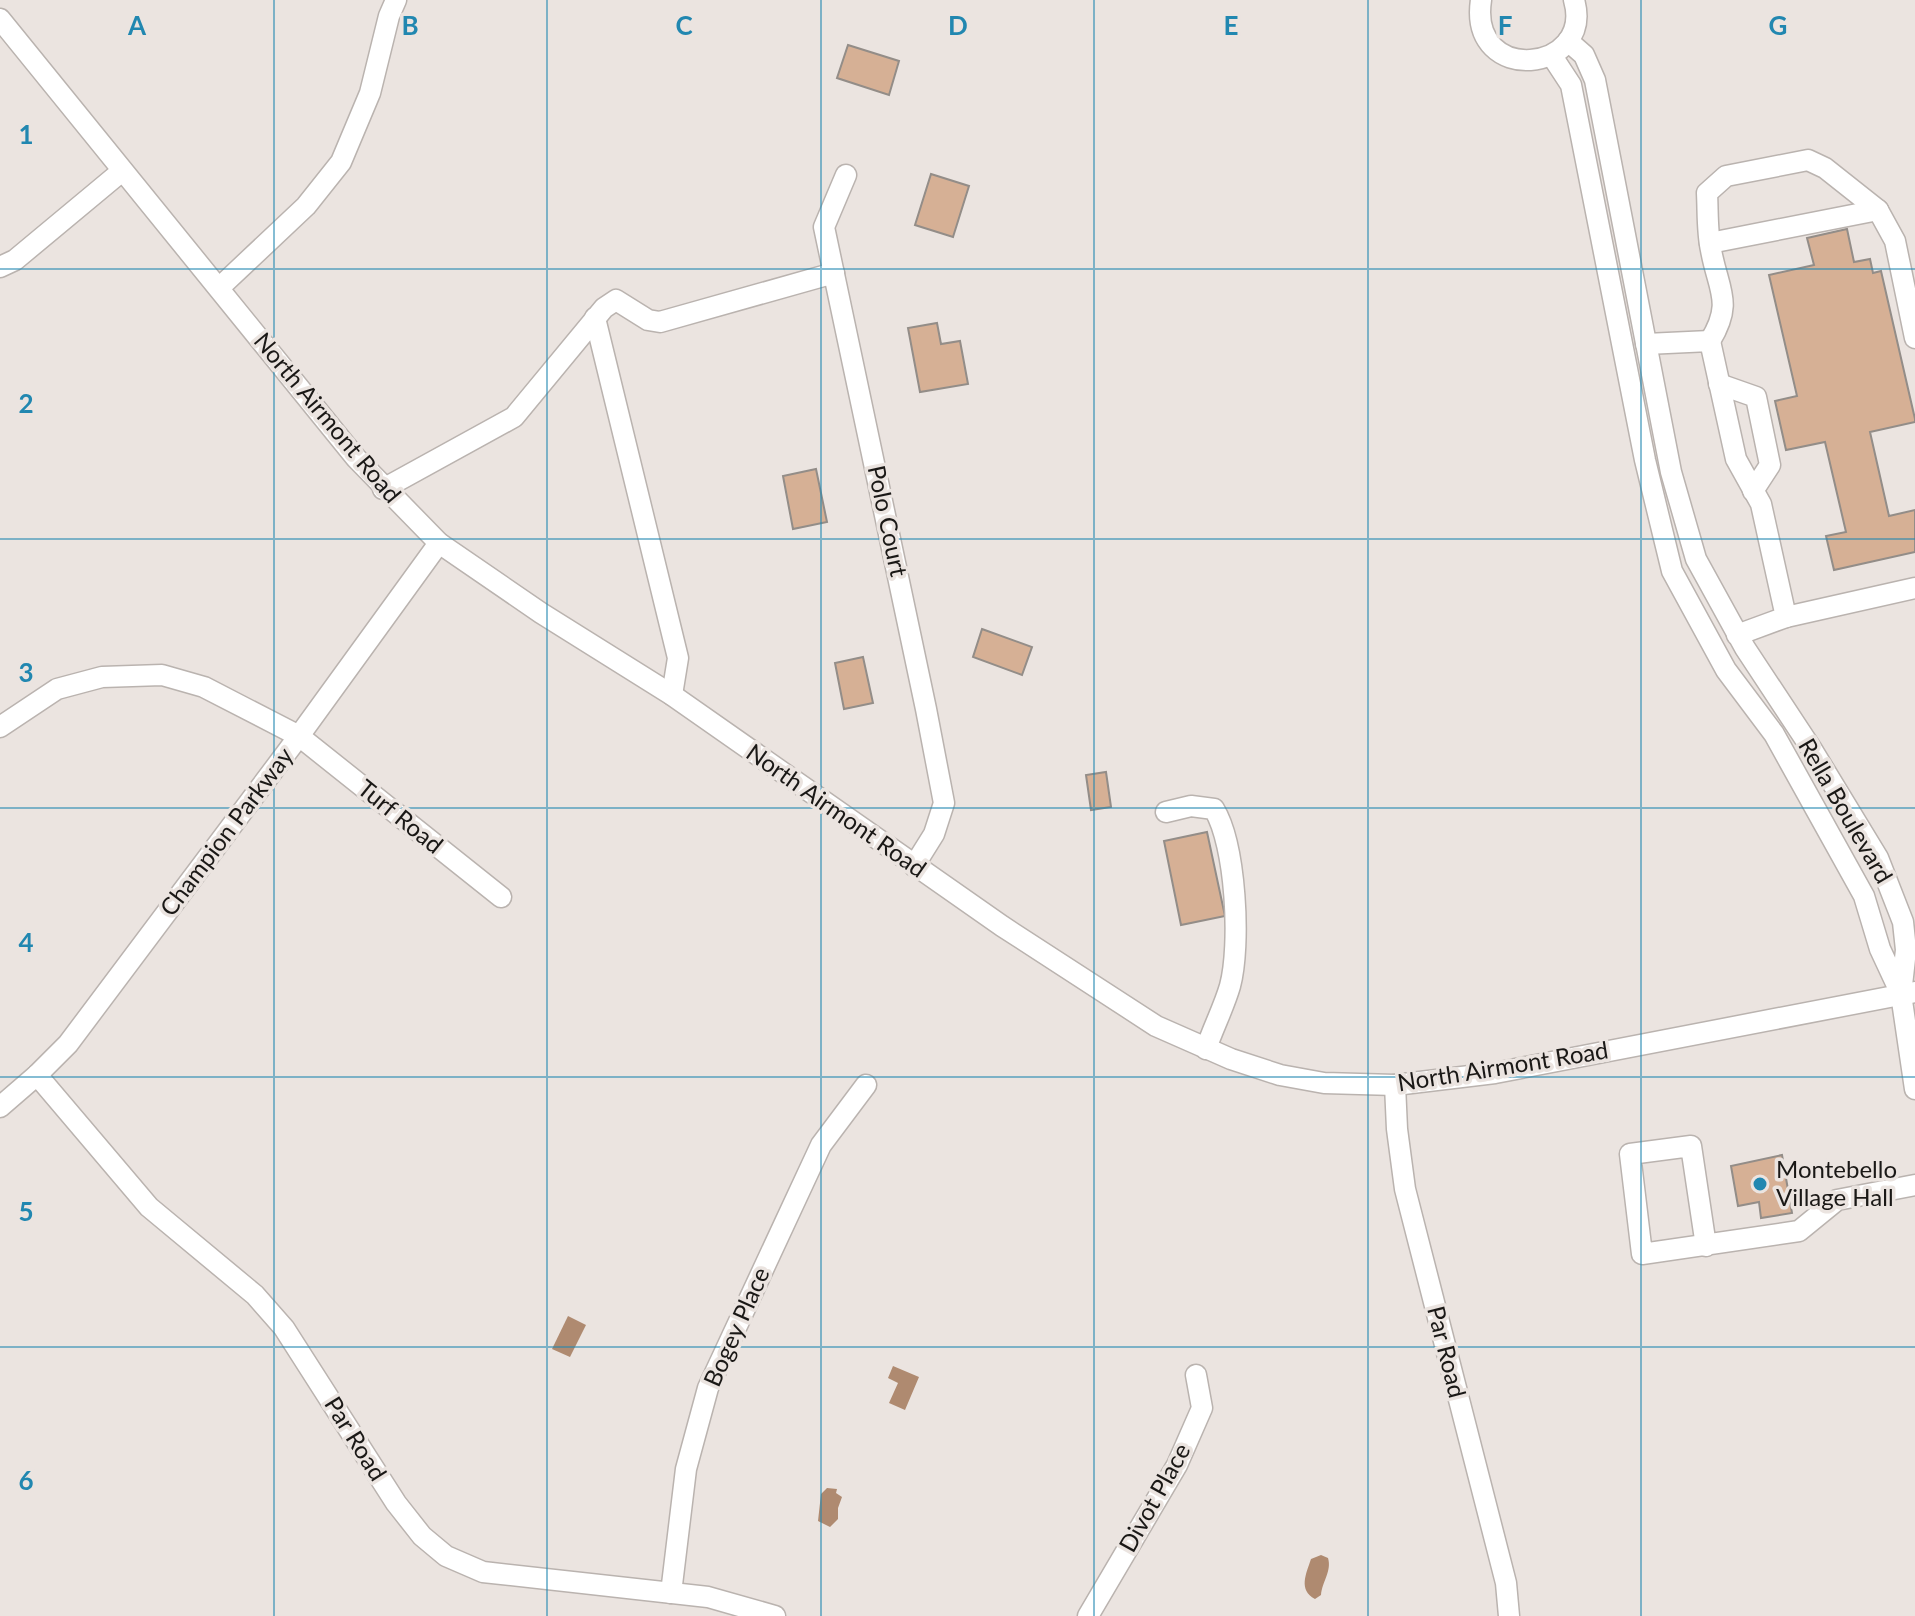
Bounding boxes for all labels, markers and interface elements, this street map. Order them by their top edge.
text: A [127,9,147,41]
text: B [401,9,419,41]
text: C [675,9,693,41]
text: D [948,9,968,41]
text: E [1224,9,1238,41]
text: F [1498,9,1512,41]
text: G [1769,9,1787,41]
text: 1 [18,118,34,150]
street label: North Airmont Road [249,326,408,508]
text: 2 [18,387,34,419]
street label: Polo Court [863,462,914,579]
text: 3 [18,656,34,688]
street label: Rella Boulevard [1793,733,1899,888]
street label: North Airmont Road [741,737,932,883]
street label: Champion Parkway [153,741,299,921]
street label: Turf Road [353,773,449,859]
text: 4 [18,926,34,958]
street label: North Airmont Road [1395,1035,1610,1096]
place label: Montebello Village Hall [1776,1154,1897,1211]
marker: Montebello Village Hall [1751,1175,1769,1193]
text: 5 [18,1195,34,1227]
street label: Bogey Place [696,1262,775,1390]
street label: Par Road [1422,1303,1473,1401]
street label: Par Road [319,1391,393,1486]
street label: Divot Place [1112,1438,1195,1557]
text: 6 [18,1464,34,1496]

